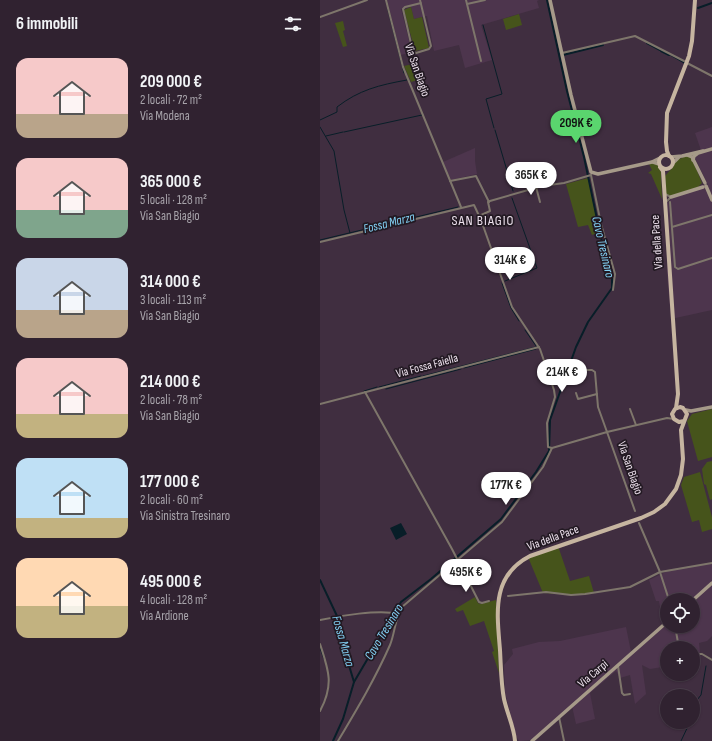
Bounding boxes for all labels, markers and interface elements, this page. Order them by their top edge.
icon: filters [282,13,304,35]
text: 6 immobili [16,14,78,34]
street label: Via San Biagio [401,41,433,99]
text: 209 000 € [140,72,202,92]
icon: home [48,74,96,122]
text: 2 locali · 72 m² [140,92,202,108]
text: Via Modena [140,108,190,124]
pin: 209K € [543,110,609,144]
text: 209K € [559,115,593,131]
pin: 365K € [498,162,564,196]
text: 365K € [515,167,547,183]
text: 365 000 € [140,172,201,192]
icon: home [48,174,96,222]
text: 5 locali · 128 m² [140,192,207,208]
text: Via San Biagio [140,208,200,224]
water label: Fossa Marza [362,209,417,237]
district label: SAN BIAGIO [451,212,515,229]
street label: Via della Pace [648,214,666,270]
water label: Cavo Tresinaro [588,215,618,280]
pin: 314K € [477,247,543,281]
text: 314K € [494,252,526,268]
text: 314 000 € [140,272,201,292]
icon: home [48,274,96,322]
text: 3 locali · 113 m² [140,292,206,308]
text: Via San Biagio [140,308,200,324]
street label: Via Fossa Faiella [394,350,460,381]
pin: 214K € [529,359,595,393]
text: 214K € [546,364,578,380]
text: 214 000 € [140,372,200,392]
icon: home [48,374,96,422]
text: 2 locali · 78 m² [140,392,202,408]
text: Via San Biagio [140,408,200,424]
street label: Via San Biagio [614,439,646,497]
text: 177 000 € [140,472,200,492]
pin: 177K € [473,472,539,506]
icon: home [48,474,96,522]
text: 177K € [490,477,522,493]
text: 2 locali · 60 m² [140,492,203,508]
text: Via Sinistra Tresinaro [140,508,230,524]
street label: Via della Pace [525,522,581,554]
pin: 495K € [433,559,499,593]
text: 495K € [449,564,483,580]
text: 495 000 € [140,572,202,592]
icon: home [48,574,96,622]
text: 4 locali · 128 m² [140,592,207,608]
map controls [660,593,700,729]
button: locate [660,593,700,633]
water label: Cavo Tresinaro [361,600,407,663]
text: Via Ardione [140,608,189,624]
water label: Fossa Marza [328,614,358,669]
button: + [660,641,700,681]
street label: Via Carpi [575,657,611,691]
button: − [660,689,700,729]

